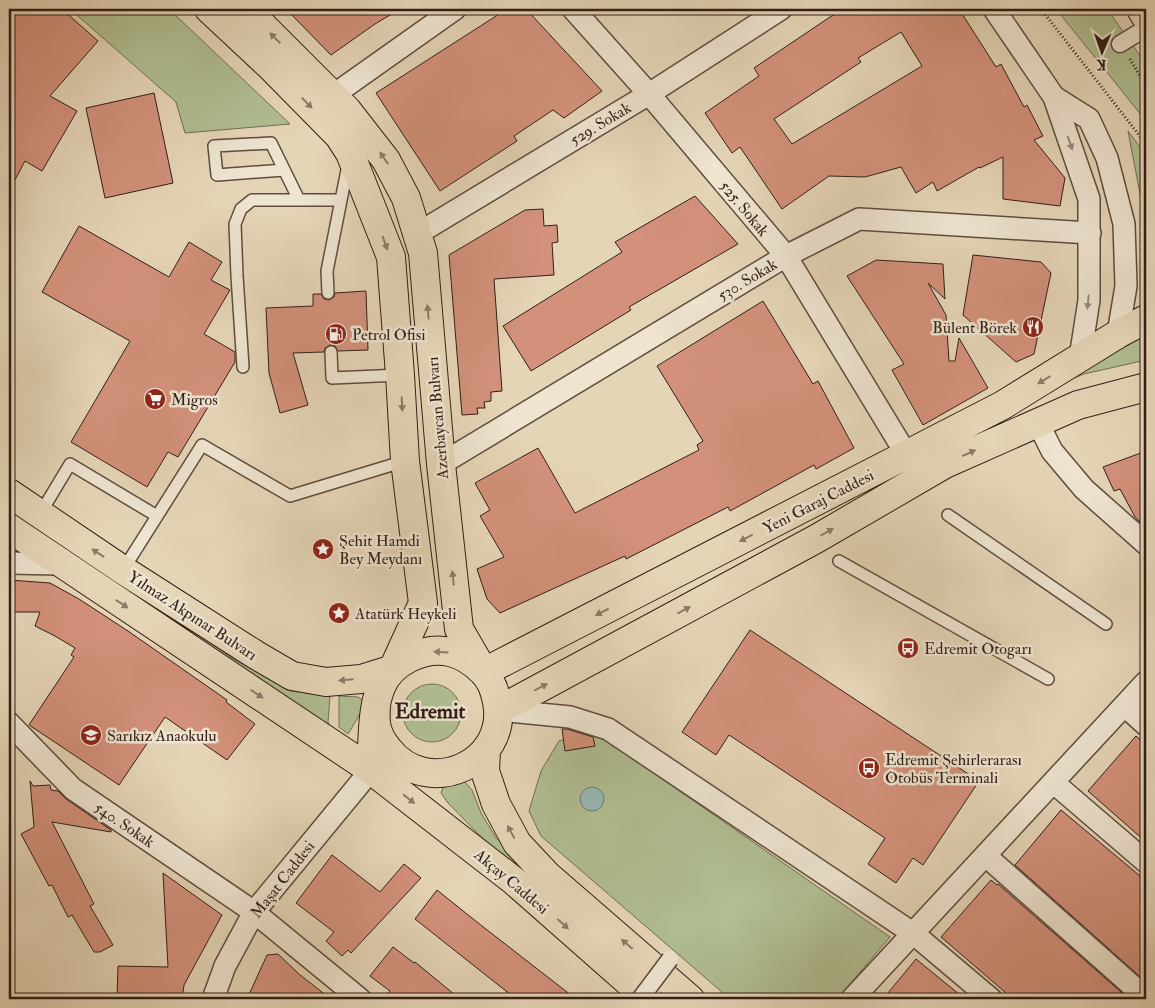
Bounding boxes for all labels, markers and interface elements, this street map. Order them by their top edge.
north arrow [1078,28,1128,78]
one-way arrow [269,32,281,44]
text: K [1095,56,1107,73]
one-way arrow [301,97,313,109]
street label: 529. Sokak [566,98,635,150]
one-way arrow [1066,136,1074,151]
one-way arrow [379,151,389,165]
street label: 525. Sokak [715,177,774,241]
one-way arrow [382,235,390,250]
street label: 530. Sokak [714,254,781,305]
one-way arrow [1084,294,1092,310]
one-way arrow [424,304,432,320]
restaurant icon: Bülent Börek [1021,315,1045,339]
place label: Bülent Börek [932,318,1017,338]
fuel station icon: Petrol Ofisi [324,322,348,346]
place label: Petrol Ofisi [352,325,425,345]
street label: Azerbaycan Bulvarı [423,356,453,481]
one-way arrow [1038,376,1051,385]
supermarket icon: Migros [143,387,167,411]
place label: Migros [171,390,218,410]
one-way arrow [398,396,406,412]
one-way arrow [962,449,976,457]
street label: Yeni Garaj Caddesi [760,465,877,539]
one-way arrow [821,528,834,537]
place label: Şehit Hamdi Bey Meydanı [339,531,422,569]
one-way arrow [739,534,753,542]
place icon: Şehit Hamdi Bey Meydanı [311,537,335,561]
one-way arrow [91,548,104,558]
street label: Yılmaz Akpınar Bulvarı [124,567,261,666]
one-way arrow [449,570,457,586]
one-way arrow [115,600,128,609]
place icon: Atatürk Heykeli [327,601,351,625]
place label: Atatürk Heykeli [354,604,456,624]
one-way arrow [677,606,692,614]
one-way arrow [594,608,609,616]
bus stop icon: Edremit Otogarı [896,636,920,660]
place label: Edremit Otogarı [924,639,1032,659]
one-way arrow [433,647,449,655]
one-way arrow [338,677,354,685]
one-way arrow [534,683,549,691]
one-way arrow [250,689,264,699]
district label: Edremit [395,698,465,725]
school or university icon: Sarıkız Anaokulu [79,723,103,747]
place label: Sarıkız Anaokulu [107,726,217,746]
place label: Edremit Şehirlerarası Otobüs Terminali [885,750,1022,788]
bus stop icon: Edremit Şehirlerarası Otobüs Terminali [857,756,881,780]
one-way arrow [402,794,415,805]
street label: 540. Sokak [91,797,159,852]
one-way arrow [507,824,515,839]
street label: Maşat Caddesi [246,837,319,922]
street label: Akçay Caddesi [469,844,553,919]
one-way arrow [556,918,568,930]
one-way arrow [620,939,633,950]

